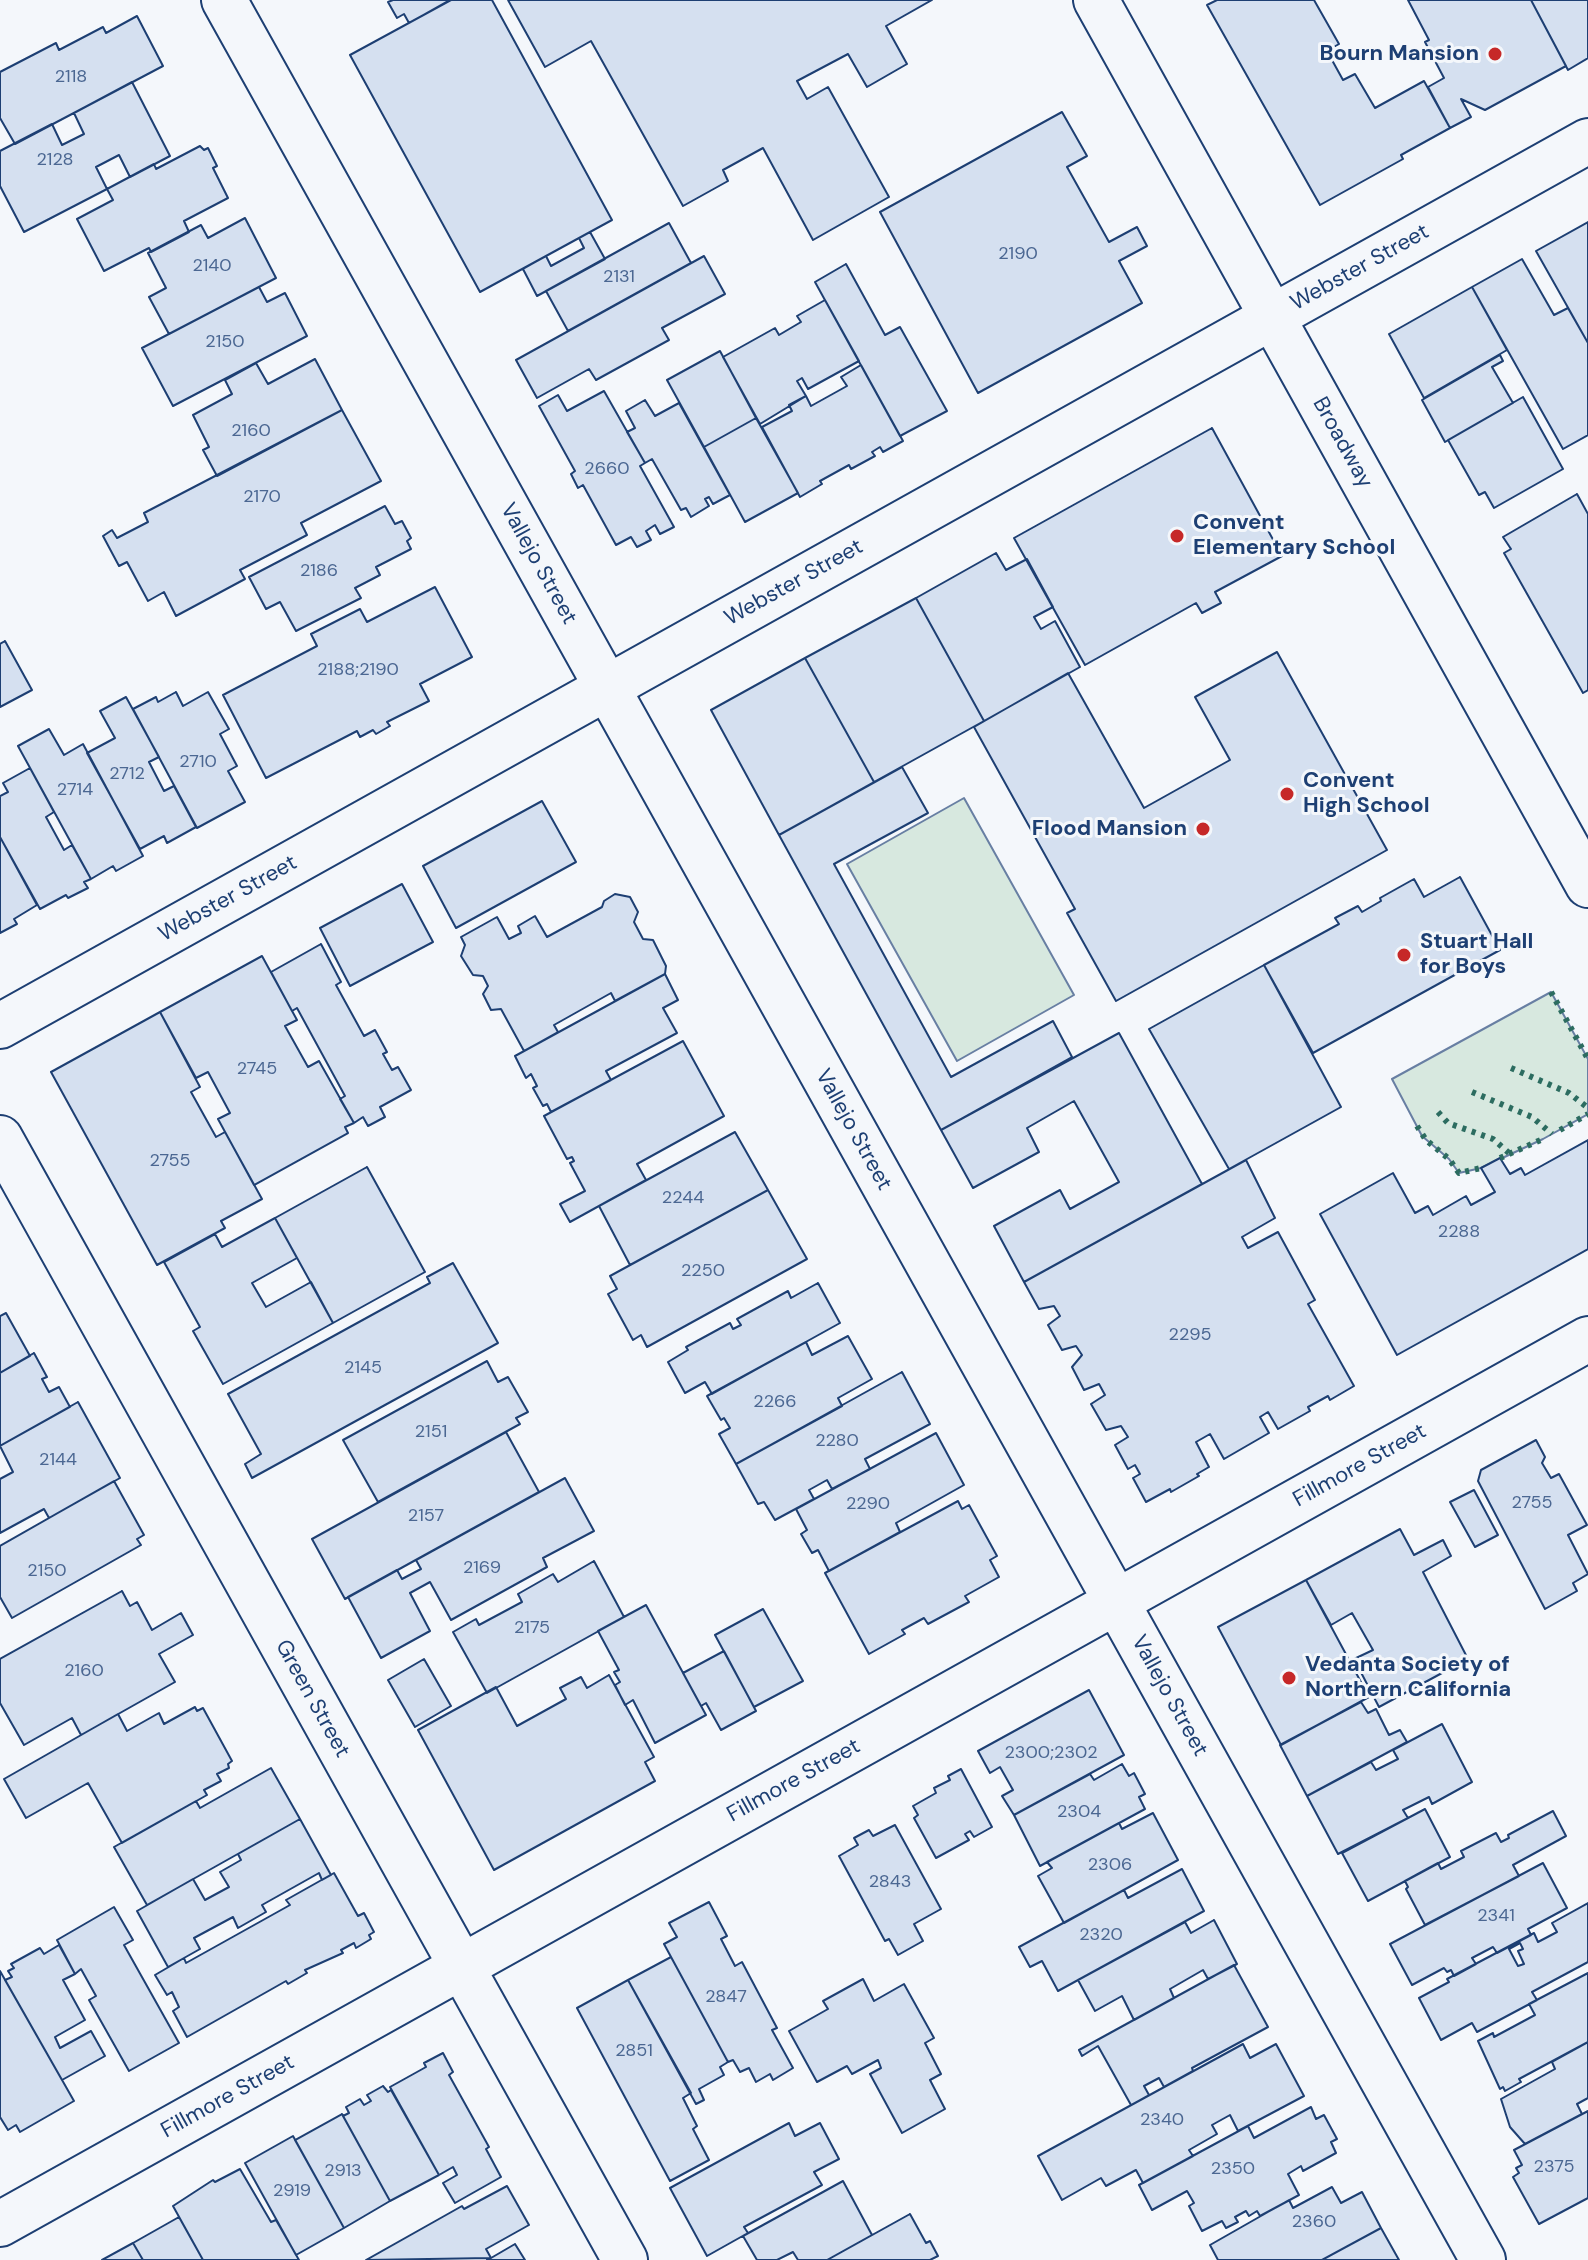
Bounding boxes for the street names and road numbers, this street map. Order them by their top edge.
street label: Webster Street [1286,219,1434,317]
street label: Broadway [1306,393,1378,493]
street label: Vallejo Street [494,499,582,629]
street label: Webster Street [720,534,868,632]
street label: Webster Street [154,850,302,948]
street label: Vallejo Street [809,1065,897,1195]
street label: Fillmore Street [1289,1419,1431,1513]
street label: Vallejo Street [1125,1631,1213,1761]
street label: Green Street [269,1636,355,1762]
street label: Fillmore Street [723,1734,865,1828]
street label: Fillmore Street [157,2050,299,2144]

